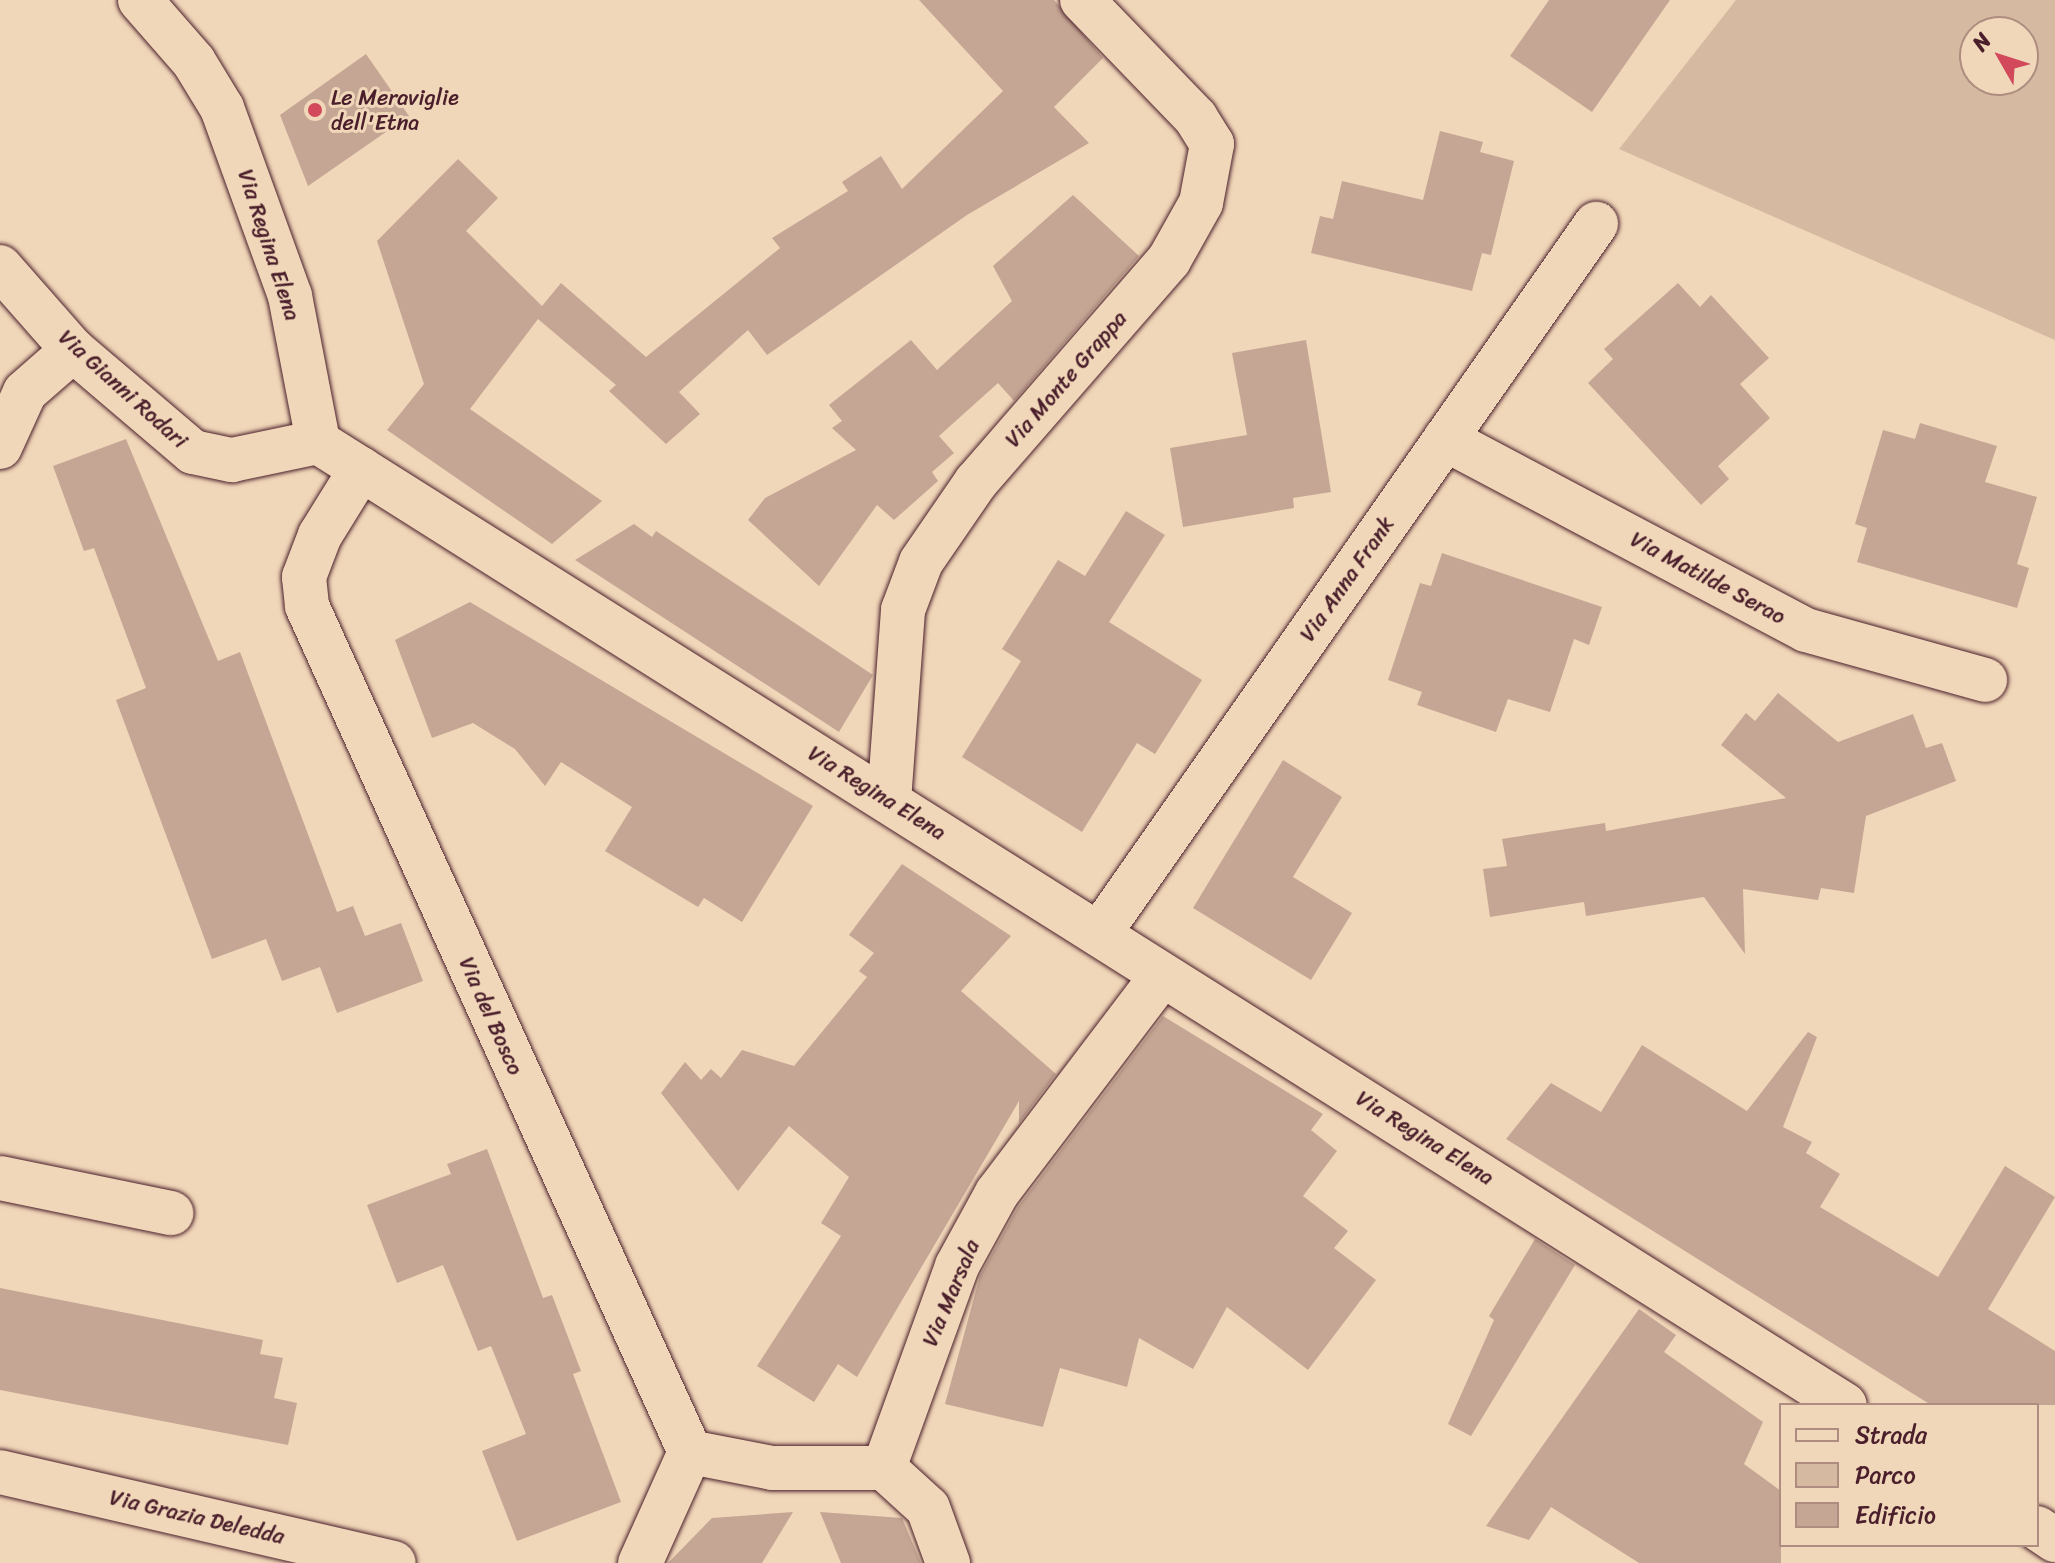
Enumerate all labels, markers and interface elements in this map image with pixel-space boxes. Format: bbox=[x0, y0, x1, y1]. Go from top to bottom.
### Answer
north arrow bbox=[1959, 16, 2039, 96]
text: N bbox=[1962, 24, 2001, 60]
place label: Le Meraviglie dell'Etna bbox=[331, 84, 459, 136]
marker: Le Meraviglie dell'Etna bbox=[306, 101, 324, 119]
street label: Via Regina Elena bbox=[232, 165, 306, 325]
street label: Via Monte Grappa bbox=[1000, 306, 1132, 452]
street label: Via Gianni Rodari bbox=[53, 324, 193, 454]
street label: Via Anna Frank bbox=[1294, 511, 1400, 647]
street label: Via Matilde Serao bbox=[1626, 526, 1790, 630]
street label: Via Regina Elena bbox=[803, 740, 951, 846]
street label: Via del Bosco bbox=[453, 952, 529, 1080]
street label: Via Regina Elena bbox=[1351, 1085, 1499, 1191]
street label: Via Marsala bbox=[917, 1236, 985, 1350]
legend bbox=[1779, 1403, 2039, 1547]
text: Strada bbox=[1855, 1414, 1927, 1456]
text: Parco bbox=[1855, 1454, 1916, 1496]
street label: Via Grazia Deledda bbox=[107, 1484, 287, 1550]
text: Edificio bbox=[1855, 1494, 1936, 1536]

